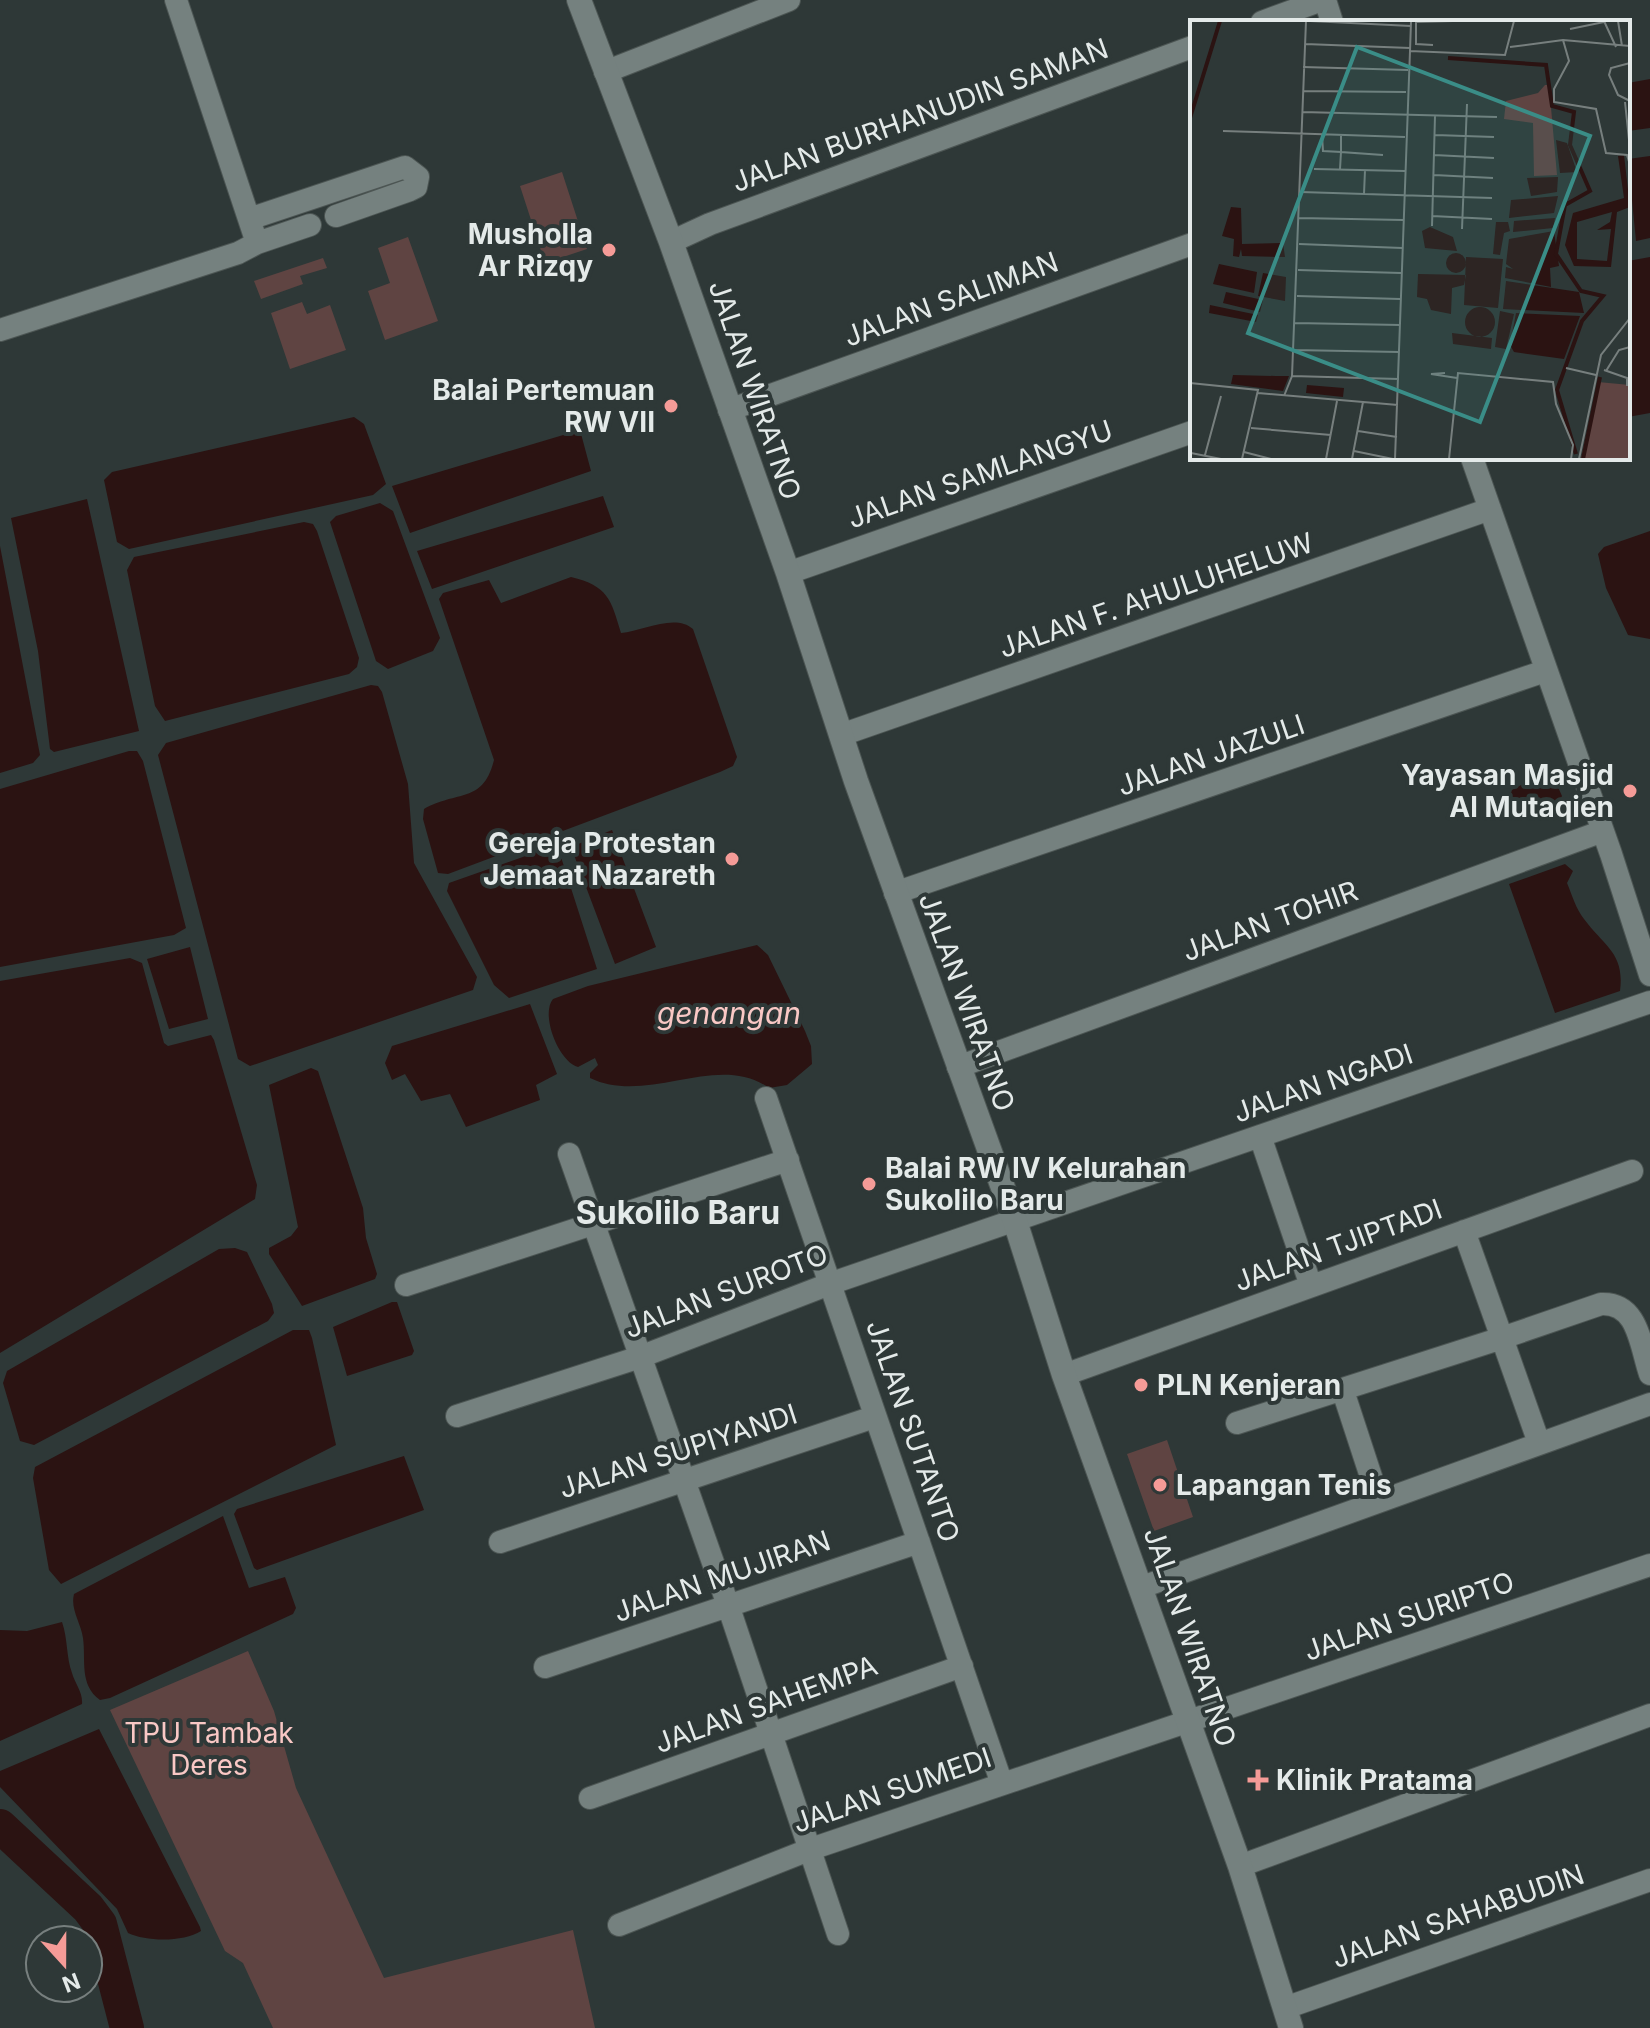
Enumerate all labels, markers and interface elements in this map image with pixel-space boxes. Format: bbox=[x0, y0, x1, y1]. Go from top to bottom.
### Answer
inset map bbox=[1190, 20, 1630, 460]
street label: JALAN BURHANUDIN SAMAN bbox=[727, 31, 1113, 199]
place label: Musholla Ar Rizqy bbox=[468, 217, 593, 283]
marker: Musholla Ar Rizqy bbox=[600, 241, 618, 259]
street label: JALAN SALIMAN bbox=[839, 245, 1063, 353]
street label: JALAN WIRATNO bbox=[702, 276, 808, 504]
place label: Balai Pertemuan RW VII bbox=[432, 373, 655, 439]
marker: Balai Pertemuan RW VII bbox=[662, 397, 680, 415]
street label: JALAN SAMLANGYU bbox=[843, 413, 1117, 535]
street label: JALAN F. AHULUHELUW bbox=[994, 525, 1318, 665]
street label: JALAN JAZULI bbox=[1113, 707, 1309, 803]
place label: Yayasan Masjid Al Mutaqien bbox=[1401, 758, 1614, 824]
marker: Yayasan Masjid Al Mutaqien bbox=[1621, 782, 1639, 800]
place label: Gereja Protestan Jemaat Nazareth bbox=[483, 826, 716, 892]
marker: Gereja Protestan Jemaat Nazareth bbox=[723, 850, 741, 868]
street label: JALAN TOHIR bbox=[1178, 874, 1362, 968]
street label: JALAN WIRATNO bbox=[912, 888, 1022, 1116]
water label: genangan bbox=[657, 995, 801, 1031]
street label: JALAN NGADI bbox=[1229, 1036, 1417, 1130]
place label: Balai RW IV Kelurahan Sukolilo Baru bbox=[885, 1151, 1186, 1217]
marker: Balai RW IV Kelurahan Sukolilo Baru bbox=[860, 1175, 878, 1193]
street label: JALAN TJIPTADI bbox=[1230, 1192, 1446, 1298]
district label: Sukolilo Baru bbox=[576, 1193, 780, 1232]
street label: JALAN SUROTO bbox=[620, 1237, 832, 1345]
street label: JALAN SUTANTO bbox=[859, 1316, 967, 1546]
place label: PLN Kenjeran bbox=[1157, 1368, 1341, 1402]
marker: PLN Kenjeran bbox=[1132, 1376, 1150, 1394]
street label: JALAN SUPIYANDI bbox=[555, 1396, 801, 1506]
place label: Lapangan Tenis bbox=[1176, 1468, 1392, 1502]
marker: Lapangan Tenis bbox=[1151, 1476, 1169, 1494]
street label: JALAN MUJIRAN bbox=[609, 1523, 835, 1629]
street label: JALAN WIRATNO bbox=[1137, 1523, 1243, 1751]
street label: JALAN SURIPTO bbox=[1300, 1564, 1518, 1668]
street label: JALAN SAHEMPA bbox=[650, 1648, 882, 1760]
park label: TPU Tambak Deres bbox=[124, 1716, 294, 1782]
street label: JALAN SUMEDI bbox=[788, 1740, 996, 1840]
place label: Klinik Pratama bbox=[1276, 1763, 1473, 1797]
marker: Klinik Pratama bbox=[1247, 1769, 1269, 1791]
street label: JALAN SAHABUDIN bbox=[1328, 1857, 1588, 1975]
north arrow bbox=[24, 1924, 104, 2004]
text: N bbox=[59, 1968, 84, 1998]

